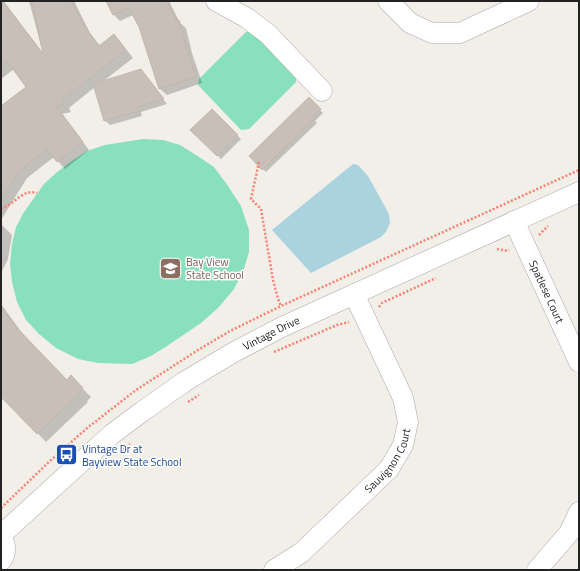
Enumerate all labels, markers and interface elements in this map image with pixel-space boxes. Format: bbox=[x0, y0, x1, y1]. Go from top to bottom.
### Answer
place label: Bay View State School bbox=[186, 254, 244, 283]
school or university icon: Bay View State School bbox=[158, 255, 184, 281]
street label: Spatlese Court bbox=[525, 258, 568, 326]
street label: Vintage Drive bbox=[240, 312, 303, 354]
street label: Sauvignon Court bbox=[361, 427, 414, 497]
place label: Vintage Dr at Bayview State School bbox=[82, 441, 181, 470]
bus stop icon: Vintage Dr at Bayview State School bbox=[53, 442, 79, 468]

